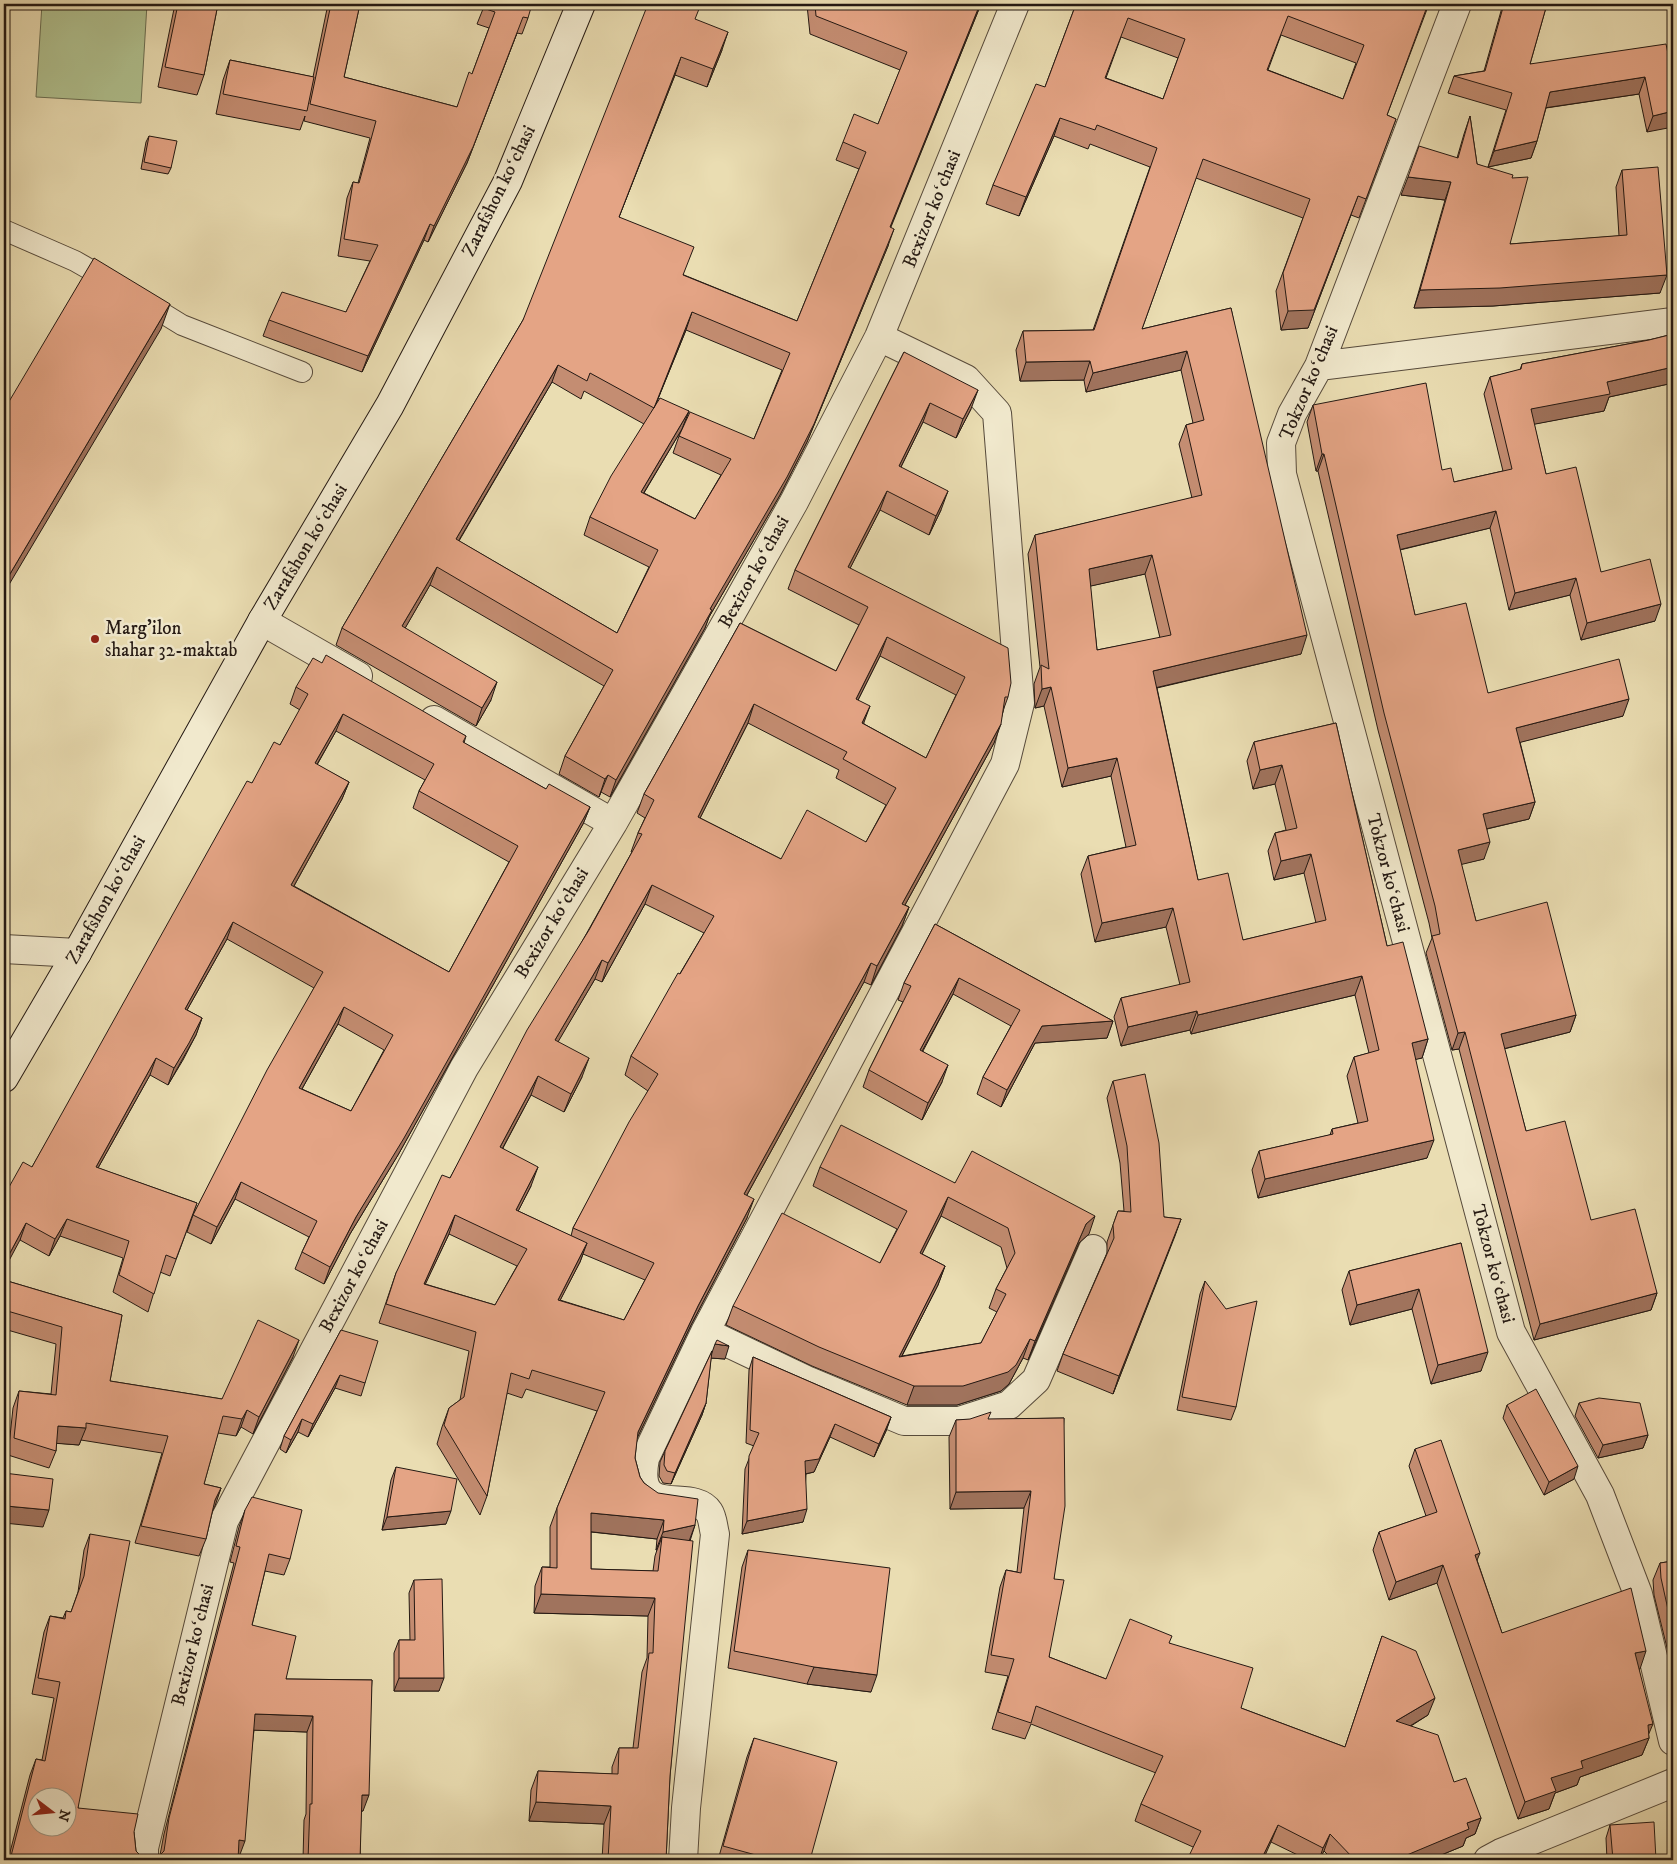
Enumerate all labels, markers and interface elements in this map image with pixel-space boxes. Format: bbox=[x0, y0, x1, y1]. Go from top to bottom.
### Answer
street label: Zarafshon koʻchasi bbox=[457, 122, 541, 260]
street label: Bexizor koʻchasi bbox=[898, 147, 966, 271]
street label: Tokzor koʻchasi bbox=[1275, 322, 1343, 444]
street label: Zarafshon koʻchasi bbox=[259, 480, 353, 614]
street label: Bexizor koʻchasi bbox=[714, 512, 794, 632]
place label: Marg'ilon shahar 32-maktab bbox=[105, 617, 238, 662]
marker: Marg'ilon shahar 32-maktab bbox=[89, 633, 101, 645]
street label: Tokzor koʻchasi bbox=[1361, 811, 1415, 935]
street label: Zarafshon koʻchasi bbox=[61, 832, 151, 968]
street label: Bexizor koʻchasi bbox=[510, 863, 594, 982]
street label: Tokzor koʻchasi bbox=[1466, 1202, 1520, 1326]
street label: Bexizor koʻchasi bbox=[315, 1215, 394, 1337]
street label: Bexizor koʻchasi bbox=[167, 1582, 219, 1708]
north arrow bbox=[28, 1786, 78, 1836]
text: N bbox=[53, 1807, 74, 1824]

